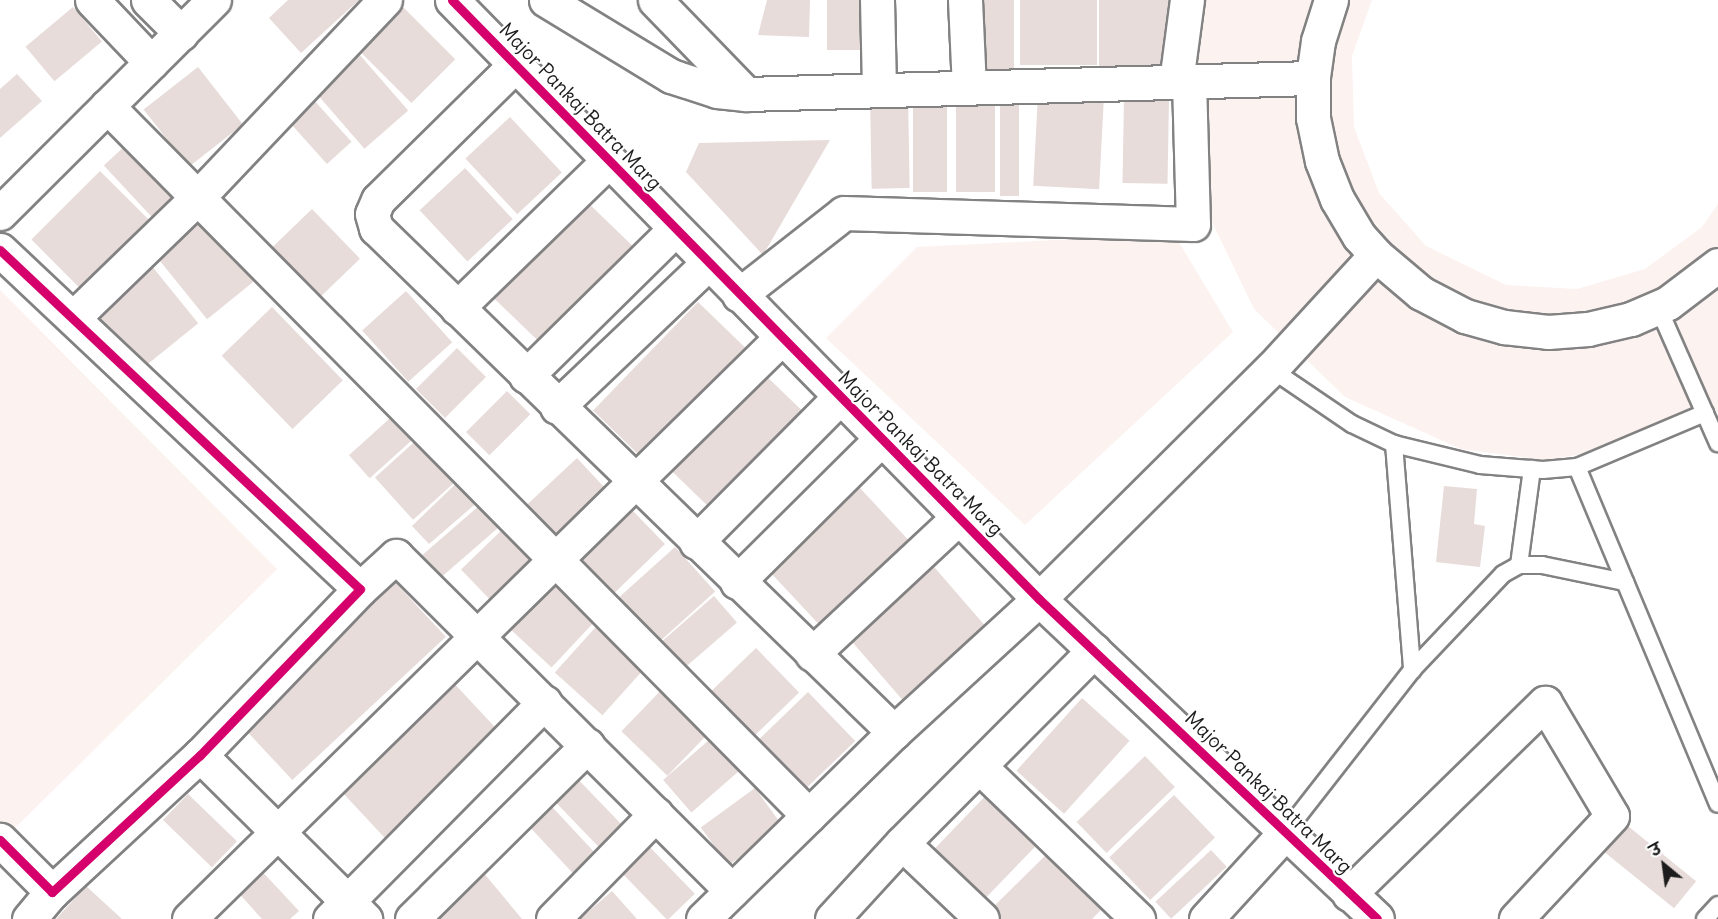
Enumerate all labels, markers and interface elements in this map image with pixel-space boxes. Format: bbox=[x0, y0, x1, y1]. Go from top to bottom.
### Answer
street label: Major Pankaj Batra Marg bbox=[495, 17, 667, 195]
street label: Major Pankaj Batra Marg bbox=[834, 366, 1008, 540]
street label: Major Pankaj Batra Marg bbox=[1180, 706, 1358, 878]
north arrow bbox=[1634, 835, 1694, 895]
text: उ bbox=[1646, 838, 1665, 861]

